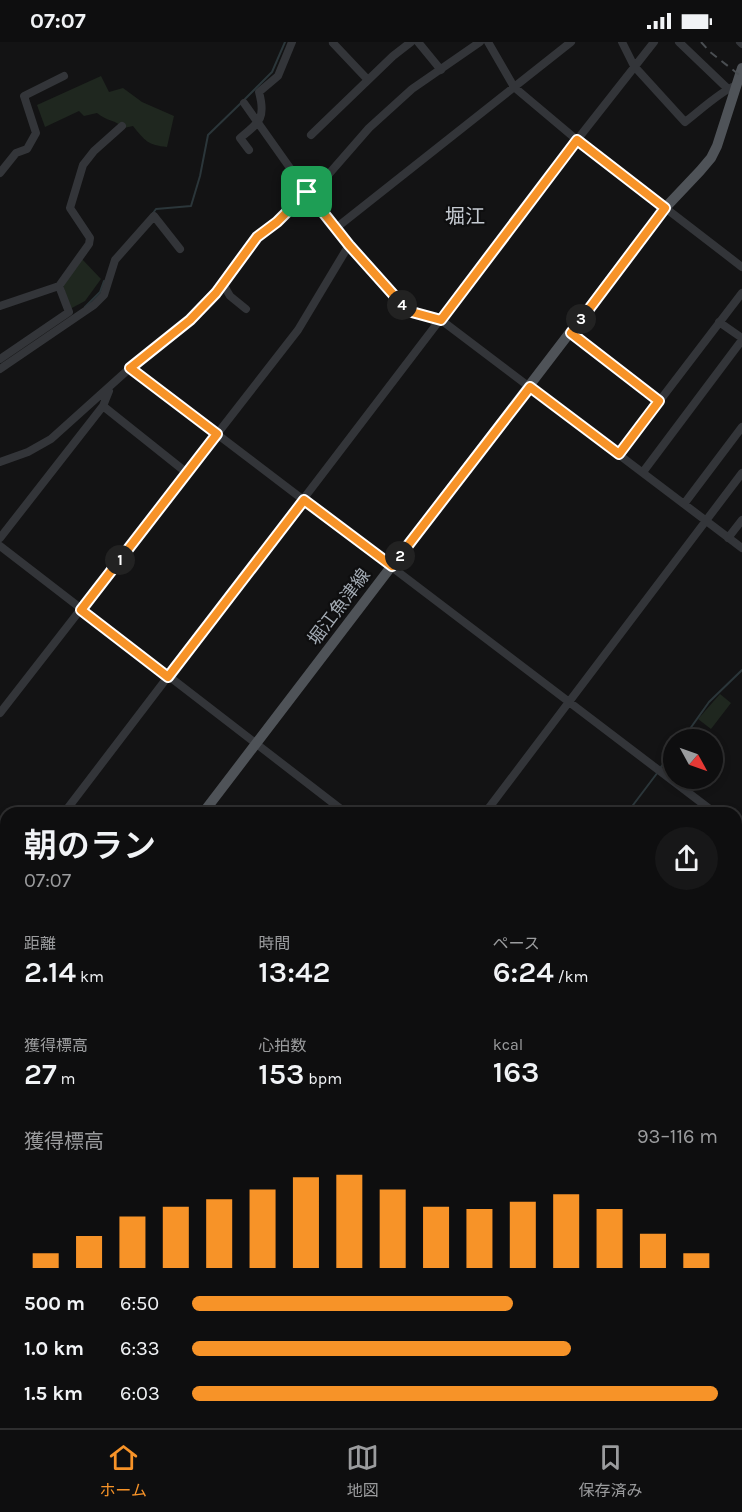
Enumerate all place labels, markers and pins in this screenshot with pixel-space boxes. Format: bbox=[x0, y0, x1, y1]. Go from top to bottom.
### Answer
pin bbox=[281, 166, 332, 217]
pin: 4 bbox=[387, 290, 417, 320]
pin: 3 bbox=[566, 304, 596, 334]
pin: 2 bbox=[385, 541, 415, 571]
pin: 1 bbox=[105, 545, 135, 575]

